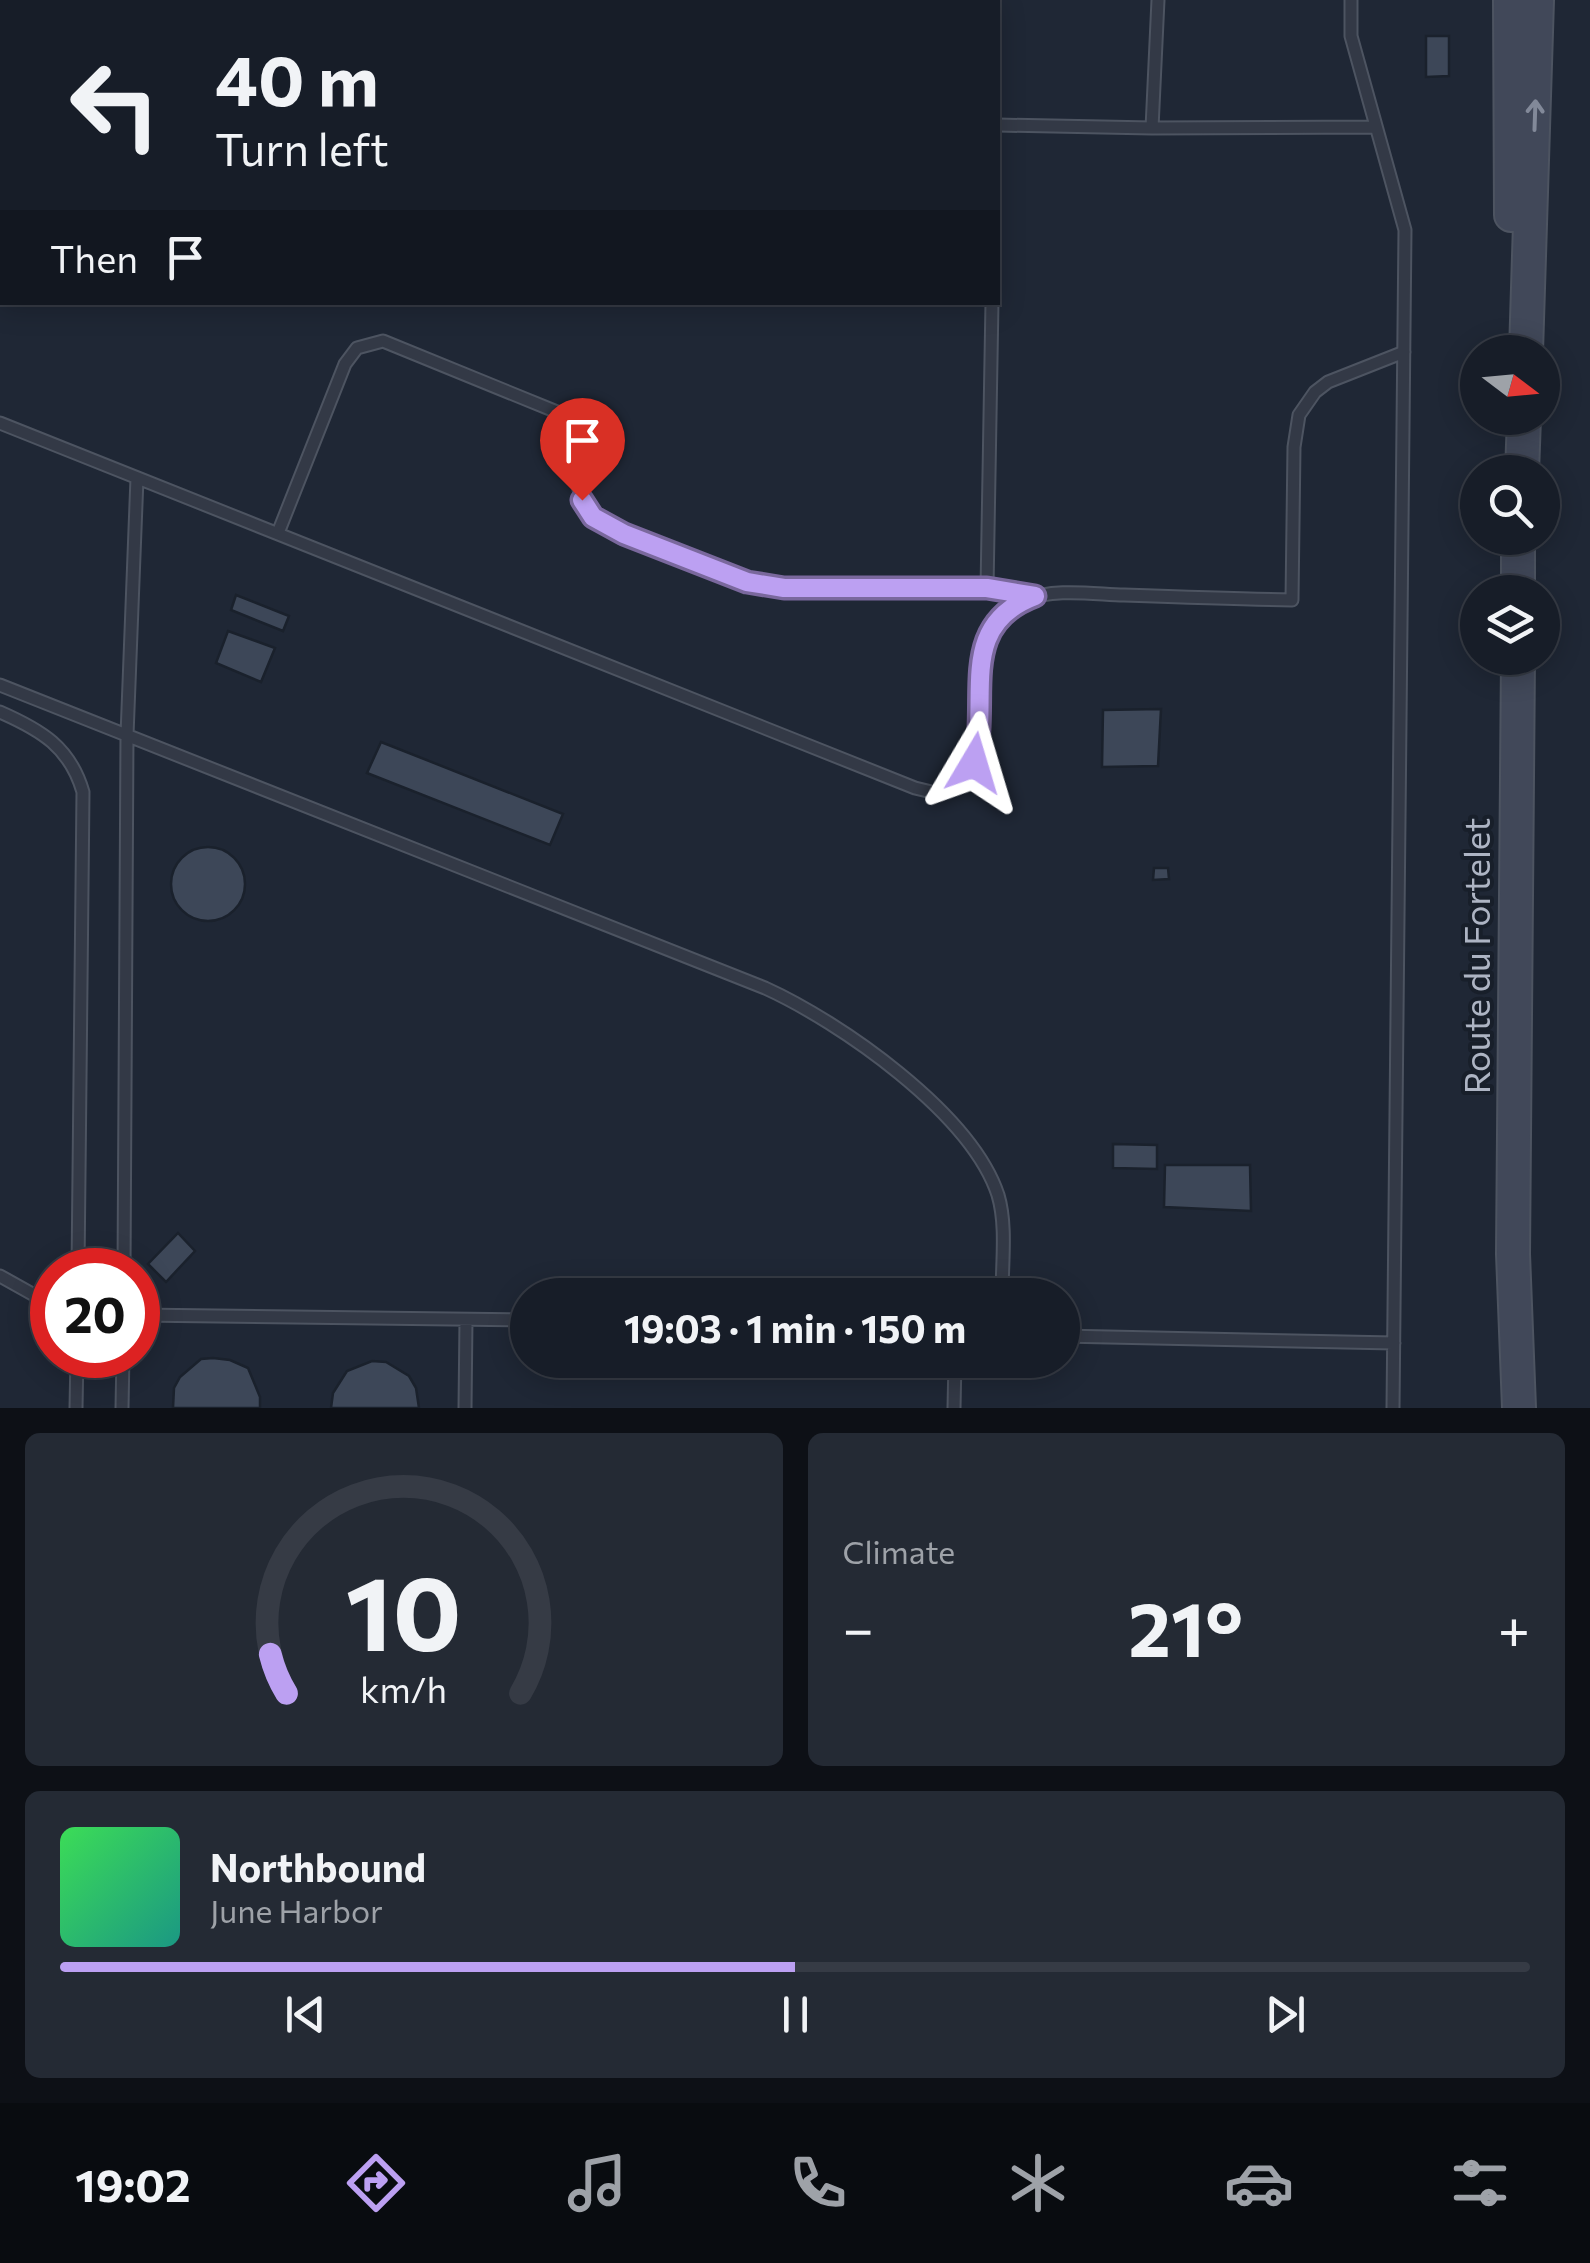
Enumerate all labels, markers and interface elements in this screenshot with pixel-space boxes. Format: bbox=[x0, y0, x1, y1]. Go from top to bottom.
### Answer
text: 40 m bbox=[215, 35, 379, 120]
icon: left bbox=[50, 40, 180, 170]
one-way arrow bbox=[1525, 100, 1544, 132]
text: Turn left bbox=[215, 120, 389, 175]
icon: arrive bbox=[158, 230, 213, 285]
text: Then bbox=[50, 234, 138, 281]
north arrow bbox=[1460, 335, 1560, 435]
map controls bbox=[1460, 335, 1560, 675]
pin bbox=[540, 398, 625, 501]
icon: arrive bbox=[555, 413, 610, 468]
button: search bbox=[1460, 455, 1560, 555]
button: layers bbox=[1460, 575, 1560, 675]
position arrow bbox=[922, 711, 1026, 815]
street label: Route du Fortelet bbox=[1454, 818, 1497, 1094]
speed limit sign: 20 bbox=[30, 1248, 160, 1378]
text: 19:03 · 1 min · 150 m bbox=[624, 1304, 966, 1351]
text: Climate bbox=[843, 1531, 955, 1571]
text: 10 bbox=[346, 1545, 462, 1672]
text: 21° bbox=[1128, 1581, 1243, 1672]
text: − bbox=[843, 1593, 874, 1660]
text: + bbox=[1498, 1593, 1530, 1660]
text: km/h bbox=[360, 1667, 447, 1710]
text: Northbound bbox=[210, 1843, 426, 1890]
text: June Harbor bbox=[210, 1890, 383, 1930]
icon: previous bbox=[278, 1987, 333, 2042]
icon: pause bbox=[768, 1987, 823, 2042]
icon: next bbox=[1258, 1987, 1313, 2042]
icon: directions bbox=[341, 2148, 411, 2218]
icon: music bbox=[562, 2148, 632, 2218]
icon: phone bbox=[783, 2148, 853, 2218]
icon: climate bbox=[1003, 2148, 1073, 2218]
icon: car bbox=[1224, 2148, 1294, 2218]
icon: filters bbox=[1445, 2148, 1515, 2218]
text: 19:02 bbox=[75, 2156, 191, 2211]

